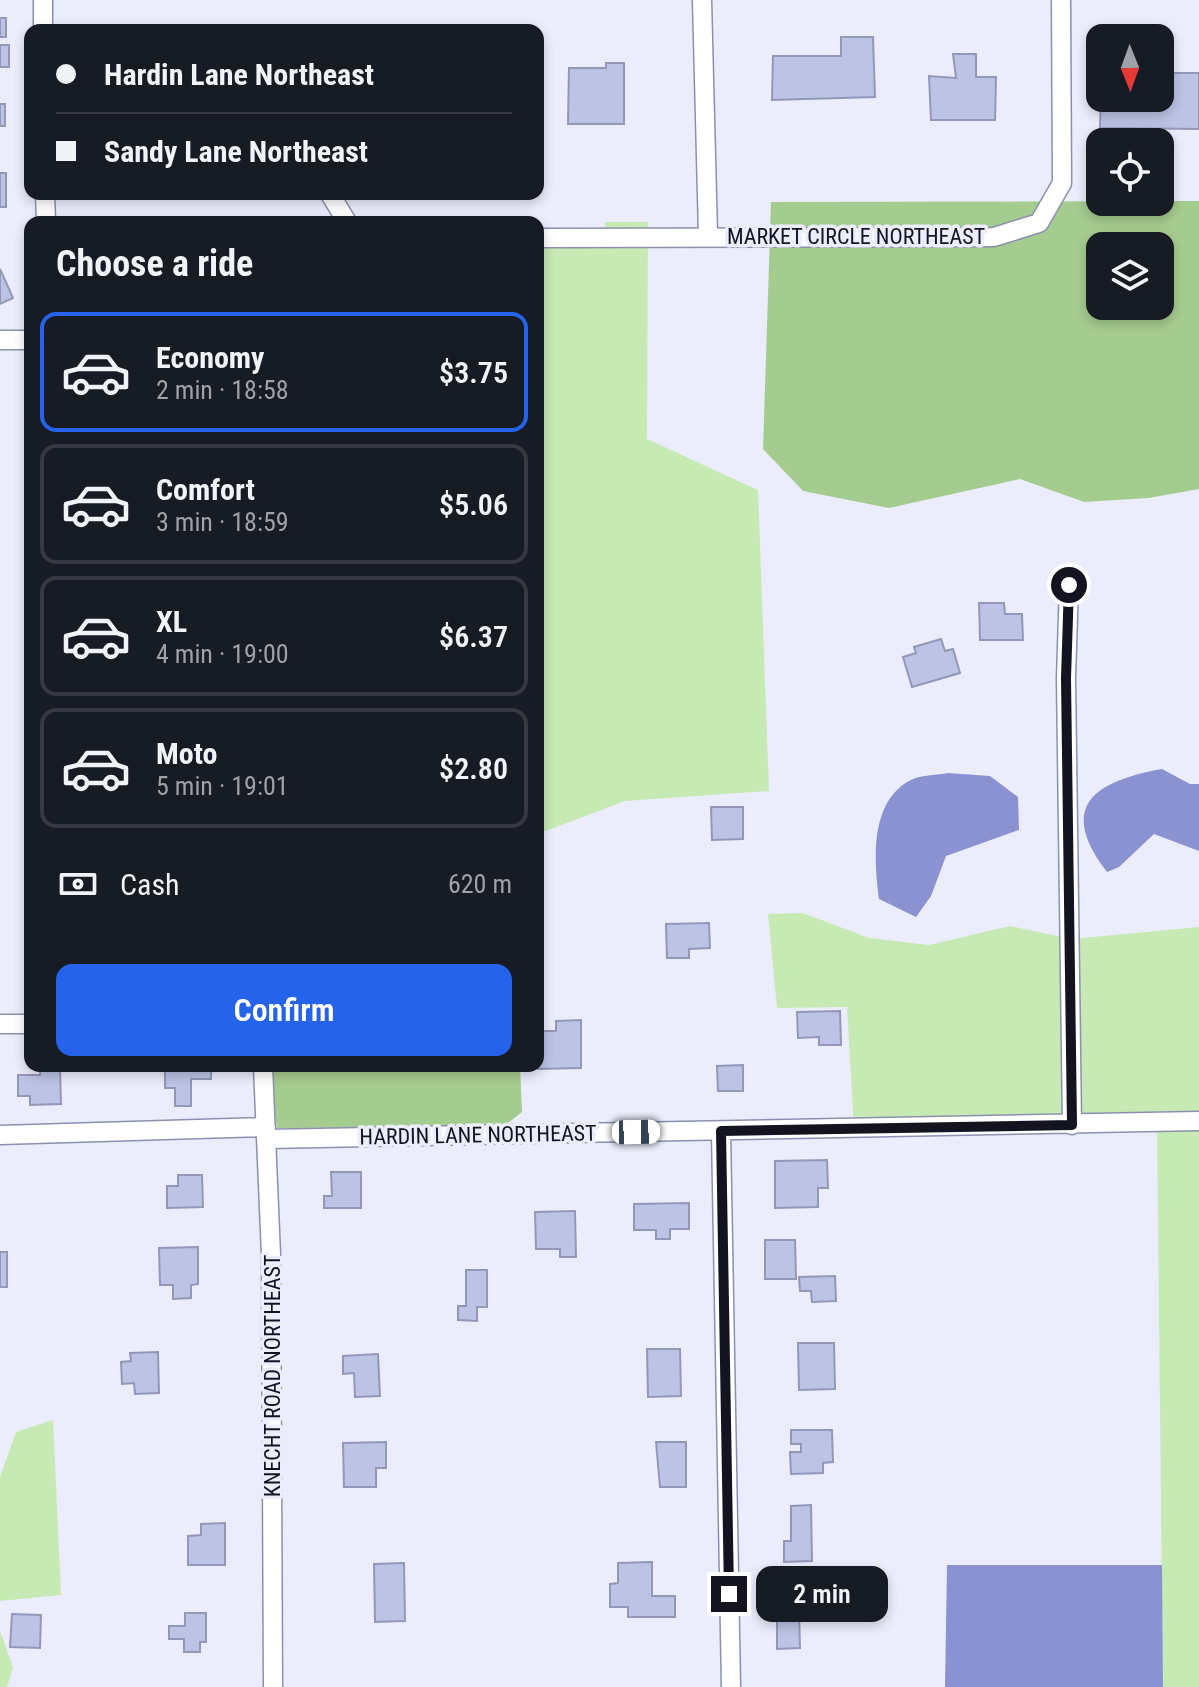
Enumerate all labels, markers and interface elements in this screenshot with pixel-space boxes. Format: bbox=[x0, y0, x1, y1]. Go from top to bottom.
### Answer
north arrow bbox=[1086, 24, 1174, 112]
map controls bbox=[1086, 24, 1174, 320]
text: Hardin Lane Northeast bbox=[104, 57, 374, 92]
button: locate bbox=[1086, 128, 1174, 216]
text: Sandy Lane Northeast bbox=[104, 134, 368, 169]
street label: MARKET CIRCLE NORTHEAST bbox=[727, 224, 985, 249]
button: layers bbox=[1086, 232, 1174, 320]
text: Choose a ride bbox=[56, 243, 253, 285]
icon: car bbox=[60, 336, 132, 408]
text: Economy bbox=[156, 340, 264, 375]
text: $3.75 bbox=[439, 355, 508, 390]
text: 2 min · 18:58 bbox=[156, 375, 289, 405]
icon: car bbox=[60, 468, 132, 540]
text: Comfort bbox=[156, 472, 255, 507]
text: $5.06 bbox=[439, 487, 508, 522]
text: 3 min · 18:59 bbox=[156, 507, 289, 537]
route start bbox=[1051, 567, 1087, 603]
icon: car bbox=[60, 600, 132, 672]
text: XL bbox=[156, 604, 187, 639]
text: $6.37 bbox=[439, 619, 508, 654]
text: 4 min · 19:00 bbox=[156, 639, 289, 669]
icon: car bbox=[60, 732, 132, 804]
text: Moto bbox=[156, 736, 217, 771]
text: $2.80 bbox=[439, 751, 508, 786]
text: 5 min · 19:01 bbox=[156, 771, 289, 801]
icon: cash bbox=[56, 862, 100, 906]
text: Cash bbox=[120, 867, 180, 902]
text: 620 m bbox=[448, 869, 512, 899]
button: Confirm bbox=[56, 964, 512, 1056]
street label: HARDIN LANE NORTHEAST bbox=[359, 1120, 597, 1150]
car bbox=[612, 1120, 660, 1144]
street label: KNECHT ROAD NORTHEAST bbox=[260, 1255, 285, 1497]
callout: 2 min bbox=[757, 1566, 889, 1622]
route end bbox=[711, 1576, 747, 1612]
text: 2 min bbox=[793, 1579, 851, 1609]

